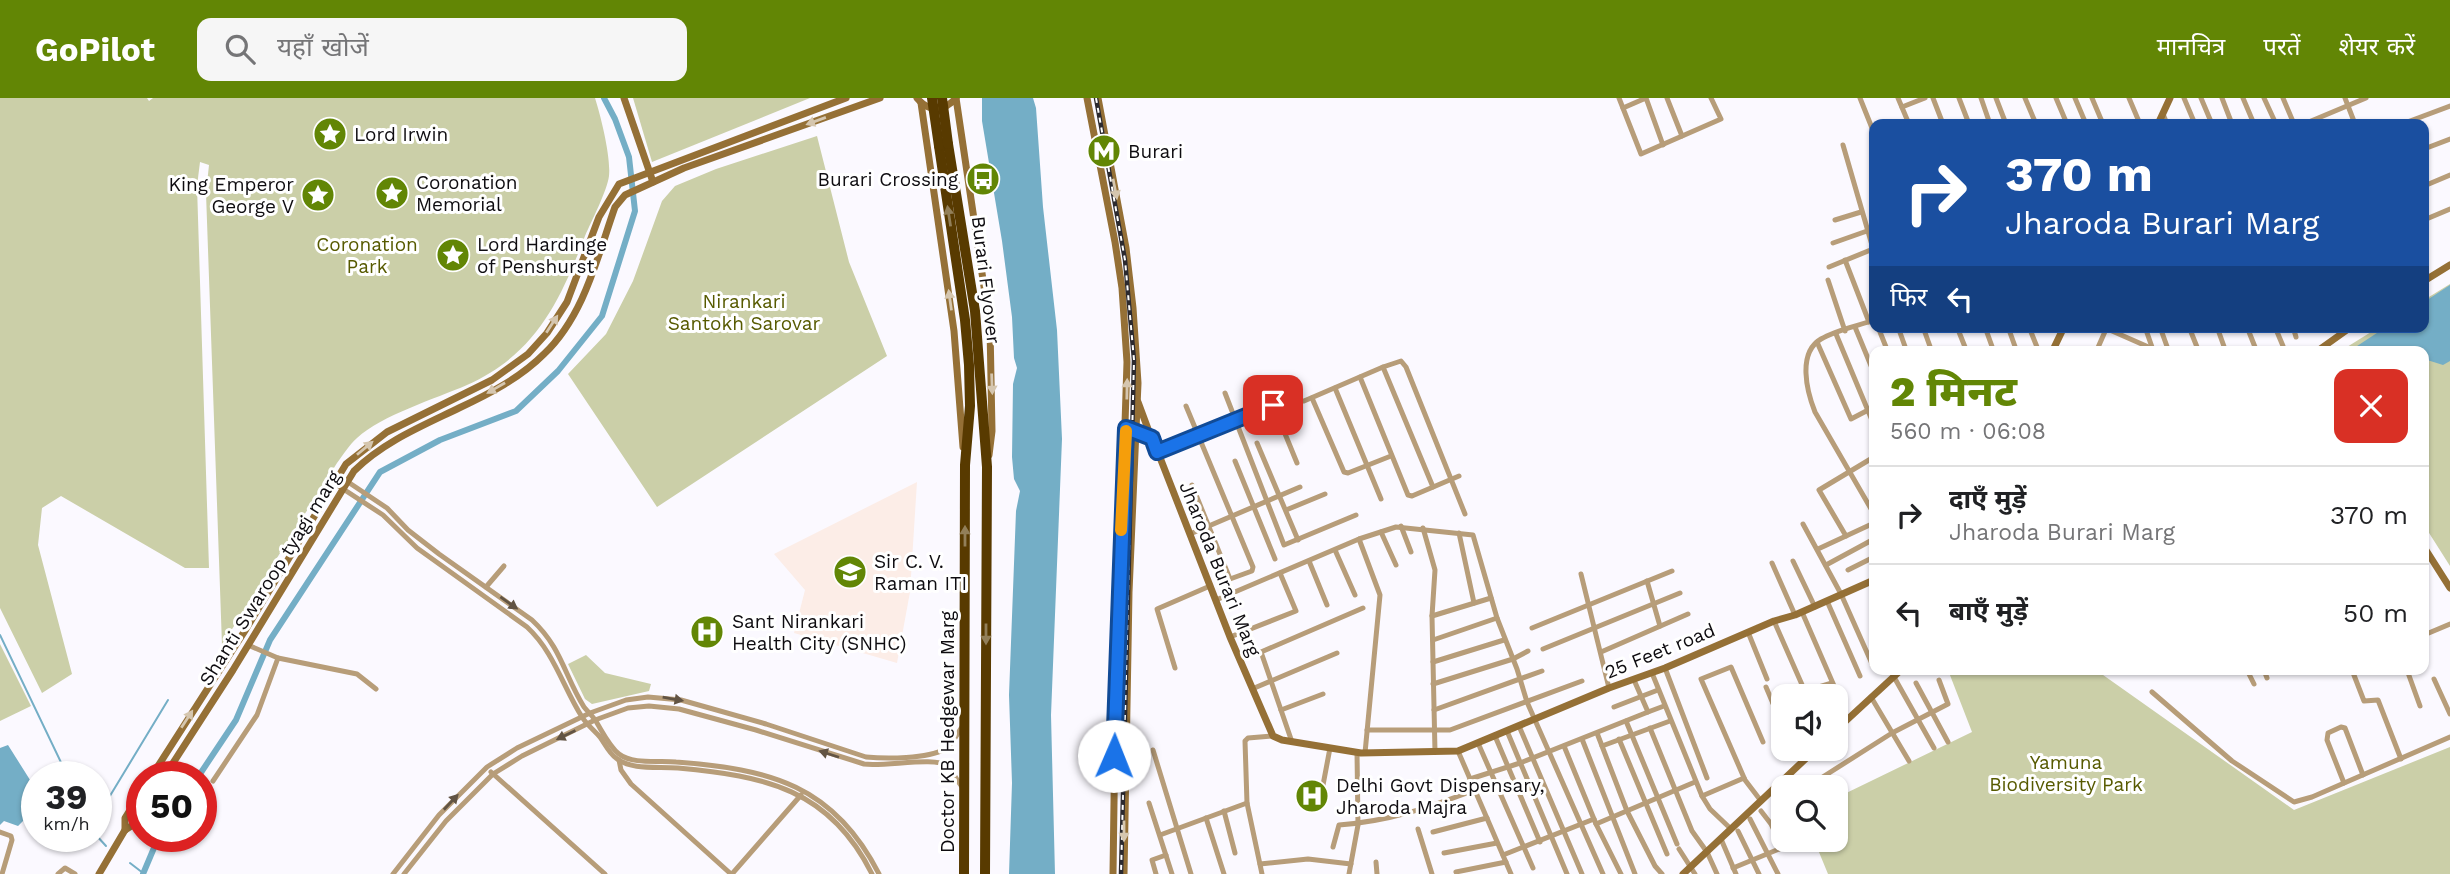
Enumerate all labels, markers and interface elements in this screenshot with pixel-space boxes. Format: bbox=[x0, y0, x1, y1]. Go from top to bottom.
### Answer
search box bbox=[197, 18, 687, 81]
text: GoPilot bbox=[35, 30, 155, 69]
icon: search bbox=[221, 30, 259, 68]
text: यहाँ खोजें bbox=[277, 32, 369, 62]
text: मानचित्र bbox=[2157, 33, 2225, 61]
text: परतें bbox=[2263, 33, 2301, 61]
text: शेयर करें bbox=[2339, 33, 2415, 61]
place icon: Lord Irwin bbox=[311, 115, 349, 153]
one-way arrow bbox=[805, 115, 826, 126]
place label: Lord Irwin bbox=[354, 123, 448, 146]
metro station icon: Burari bbox=[1085, 132, 1123, 170]
place label: Burari bbox=[1128, 140, 1183, 163]
text: 370 m bbox=[2005, 145, 2153, 203]
icon: right bbox=[1890, 147, 1981, 238]
bus stop icon: Burari Crossing bbox=[964, 160, 1002, 198]
place label: Burari Crossing bbox=[818, 168, 959, 191]
place label: Coronation Memorial bbox=[416, 171, 518, 216]
place label: King Emperor George V bbox=[168, 173, 294, 218]
place icon: Coronation Memorial bbox=[373, 174, 411, 212]
place icon: King Emperor George V bbox=[299, 176, 337, 214]
one-way arrow bbox=[1109, 178, 1120, 200]
text: Jharoda Burari Marg bbox=[2005, 204, 2319, 242]
one-way arrow bbox=[944, 205, 955, 227]
street label: Burari Flyover bbox=[967, 215, 1005, 345]
park label: Coronation Park bbox=[316, 233, 418, 278]
place label: Lord Hardinge of Penshurst bbox=[477, 233, 607, 278]
place icon: Lord Hardinge of Penshurst bbox=[434, 236, 472, 274]
icon: left bbox=[1941, 280, 1979, 318]
text: फिर bbox=[1890, 282, 1927, 312]
one-way arrow bbox=[944, 288, 955, 310]
park label: Nirankari Santokh Sarovar bbox=[668, 290, 820, 335]
one-way arrow bbox=[546, 314, 559, 334]
text: 2 मिनट bbox=[1890, 367, 2017, 416]
button: close bbox=[2334, 369, 2408, 443]
one-way arrow bbox=[987, 373, 998, 395]
pin bbox=[1243, 375, 1303, 435]
one-way arrow bbox=[1121, 378, 1133, 400]
one-way arrow bbox=[487, 382, 506, 395]
icon: arrive bbox=[1254, 386, 1292, 424]
text: 560 m · 06:08 bbox=[1890, 418, 2046, 445]
one-way arrow bbox=[357, 441, 374, 456]
street label: Shanti Swaroop tyagi marg bbox=[194, 466, 346, 690]
street label: Jharoda Burari Marg bbox=[1174, 478, 1266, 661]
text: दाएँ मुड़ें bbox=[1949, 484, 2026, 514]
icon: right bbox=[1890, 496, 1928, 534]
text: 370 m bbox=[2330, 500, 2408, 530]
text: Jharoda Burari Marg bbox=[1949, 519, 2175, 546]
one-way arrow bbox=[959, 525, 971, 547]
place label: Sir C. V. Raman ITI bbox=[874, 550, 967, 595]
school or university icon: Sir C. V. Raman ITI bbox=[831, 553, 869, 591]
icon: left bbox=[1890, 594, 1928, 632]
one-way arrow bbox=[500, 596, 518, 610]
text: बाएँ मुड़ें bbox=[1949, 596, 2028, 626]
text: 50 m bbox=[2343, 598, 2408, 628]
place label: Sant Nirankari Health City (SNHC) bbox=[732, 610, 906, 655]
street label: Doctor KB Hedgewar Marg bbox=[936, 610, 959, 853]
hospital icon: Sant Nirankari Health City (SNHC) bbox=[688, 613, 726, 651]
street label: 25 Feet road bbox=[1602, 618, 1718, 684]
one-way arrow bbox=[980, 623, 992, 645]
map controls bbox=[1771, 684, 1848, 852]
button: sound bbox=[1771, 684, 1848, 761]
one-way arrow bbox=[662, 694, 684, 705]
one-way arrow bbox=[181, 710, 194, 729]
position arrow bbox=[1077, 719, 1151, 793]
one-way arrow bbox=[556, 730, 576, 741]
one-way arrow bbox=[819, 748, 840, 758]
park label: Yamuna Biodiversity Park bbox=[1989, 751, 2143, 796]
speed limit sign: 50 bbox=[126, 761, 217, 852]
place label: Delhi Govt Dispensary, Jharoda Majra bbox=[1336, 774, 1545, 819]
button: search bbox=[1771, 775, 1848, 852]
text: 39 bbox=[45, 776, 88, 818]
hospital icon: Delhi Govt Dispensary, Jharoda Majra bbox=[1293, 777, 1331, 815]
one-way arrow bbox=[443, 794, 459, 811]
text: km/h bbox=[43, 813, 90, 834]
one-way arrow bbox=[1118, 821, 1130, 843]

